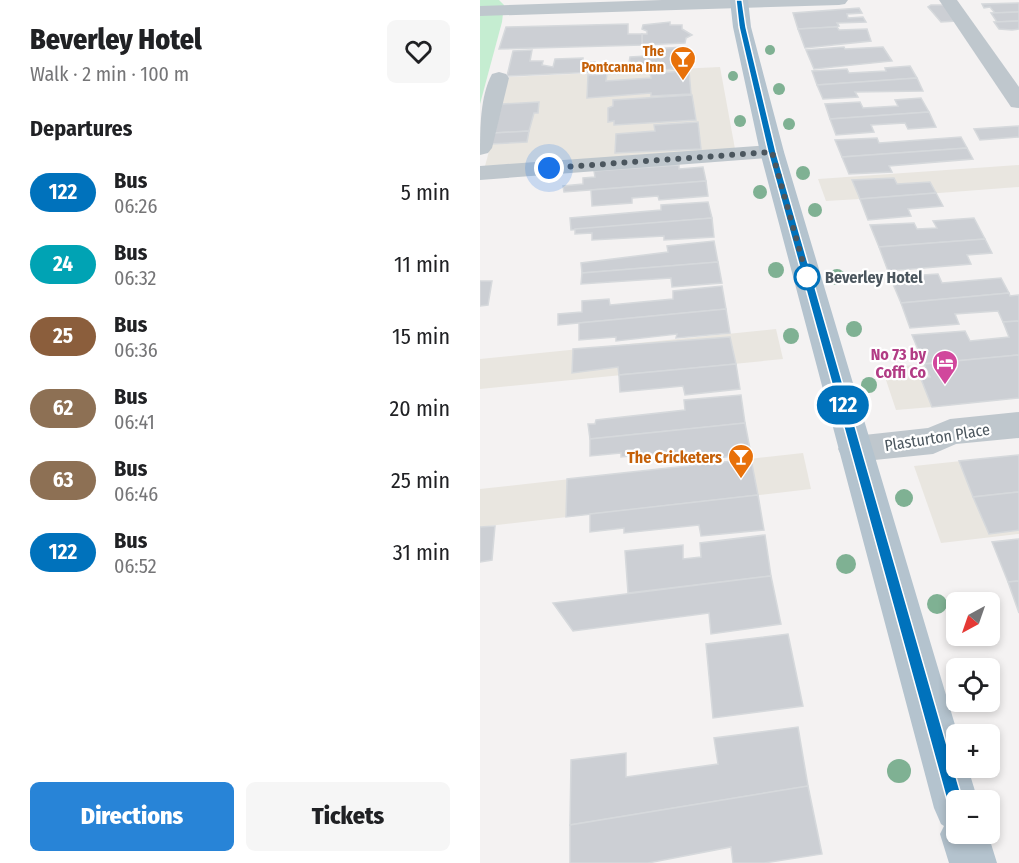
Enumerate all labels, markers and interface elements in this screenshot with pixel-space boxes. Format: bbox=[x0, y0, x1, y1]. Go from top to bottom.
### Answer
button: heart bbox=[387, 20, 450, 83]
text: Beverley Hotel bbox=[30, 23, 202, 56]
place label: The Pontcanna Inn bbox=[581, 43, 664, 76]
bar icon: The Pontcanna Inn bbox=[668, 44, 698, 82]
text: Walk · 2 min · 100 m bbox=[30, 62, 189, 86]
text: Departures bbox=[30, 115, 132, 142]
your location bbox=[534, 153, 564, 183]
text: Bus bbox=[114, 167, 147, 194]
text: 122 bbox=[49, 179, 77, 205]
text: 5 min bbox=[401, 179, 450, 206]
text: 06:26 bbox=[114, 194, 157, 218]
text: Bus bbox=[114, 239, 147, 266]
text: 24 bbox=[53, 251, 73, 277]
text: 11 min bbox=[394, 251, 450, 278]
marker: Beverley Hotel bbox=[794, 264, 820, 290]
text: 06:32 bbox=[114, 266, 156, 290]
place label: Beverley Hotel bbox=[825, 268, 923, 287]
text: Bus bbox=[114, 311, 147, 338]
text: 25 bbox=[53, 323, 73, 349]
text: 15 min bbox=[392, 323, 450, 350]
text: 06:36 bbox=[114, 338, 158, 362]
place label: No 73 by Coffi Co bbox=[871, 345, 926, 382]
hotel icon: No 73 by Coffi Co bbox=[930, 348, 960, 386]
text: Bus bbox=[114, 383, 147, 410]
line badge: 122 bbox=[808, 386, 878, 424]
text: 122 bbox=[829, 392, 857, 418]
text: 62 bbox=[53, 395, 73, 421]
text: 20 min bbox=[390, 395, 450, 422]
text: 06:41 bbox=[114, 410, 155, 434]
street label: Plasturton Place bbox=[883, 420, 991, 455]
bar icon: The Cricketers bbox=[726, 442, 756, 480]
place label: The Cricketers bbox=[627, 448, 722, 467]
text: Bus bbox=[114, 455, 147, 482]
text: 63 bbox=[53, 467, 73, 493]
text: 25 min bbox=[391, 467, 450, 494]
text: 06:46 bbox=[114, 482, 158, 506]
text: Bus bbox=[114, 527, 147, 554]
text: 122 bbox=[49, 539, 77, 565]
text: 31 min bbox=[393, 539, 450, 566]
text: 06:52 bbox=[114, 554, 156, 578]
north arrow bbox=[946, 592, 1000, 646]
map controls bbox=[946, 592, 1000, 844]
button: locate bbox=[946, 658, 1000, 712]
button: + bbox=[946, 724, 1000, 778]
button: Directions bbox=[30, 782, 234, 851]
button: Tickets bbox=[246, 782, 450, 851]
button: − bbox=[946, 790, 1000, 844]

